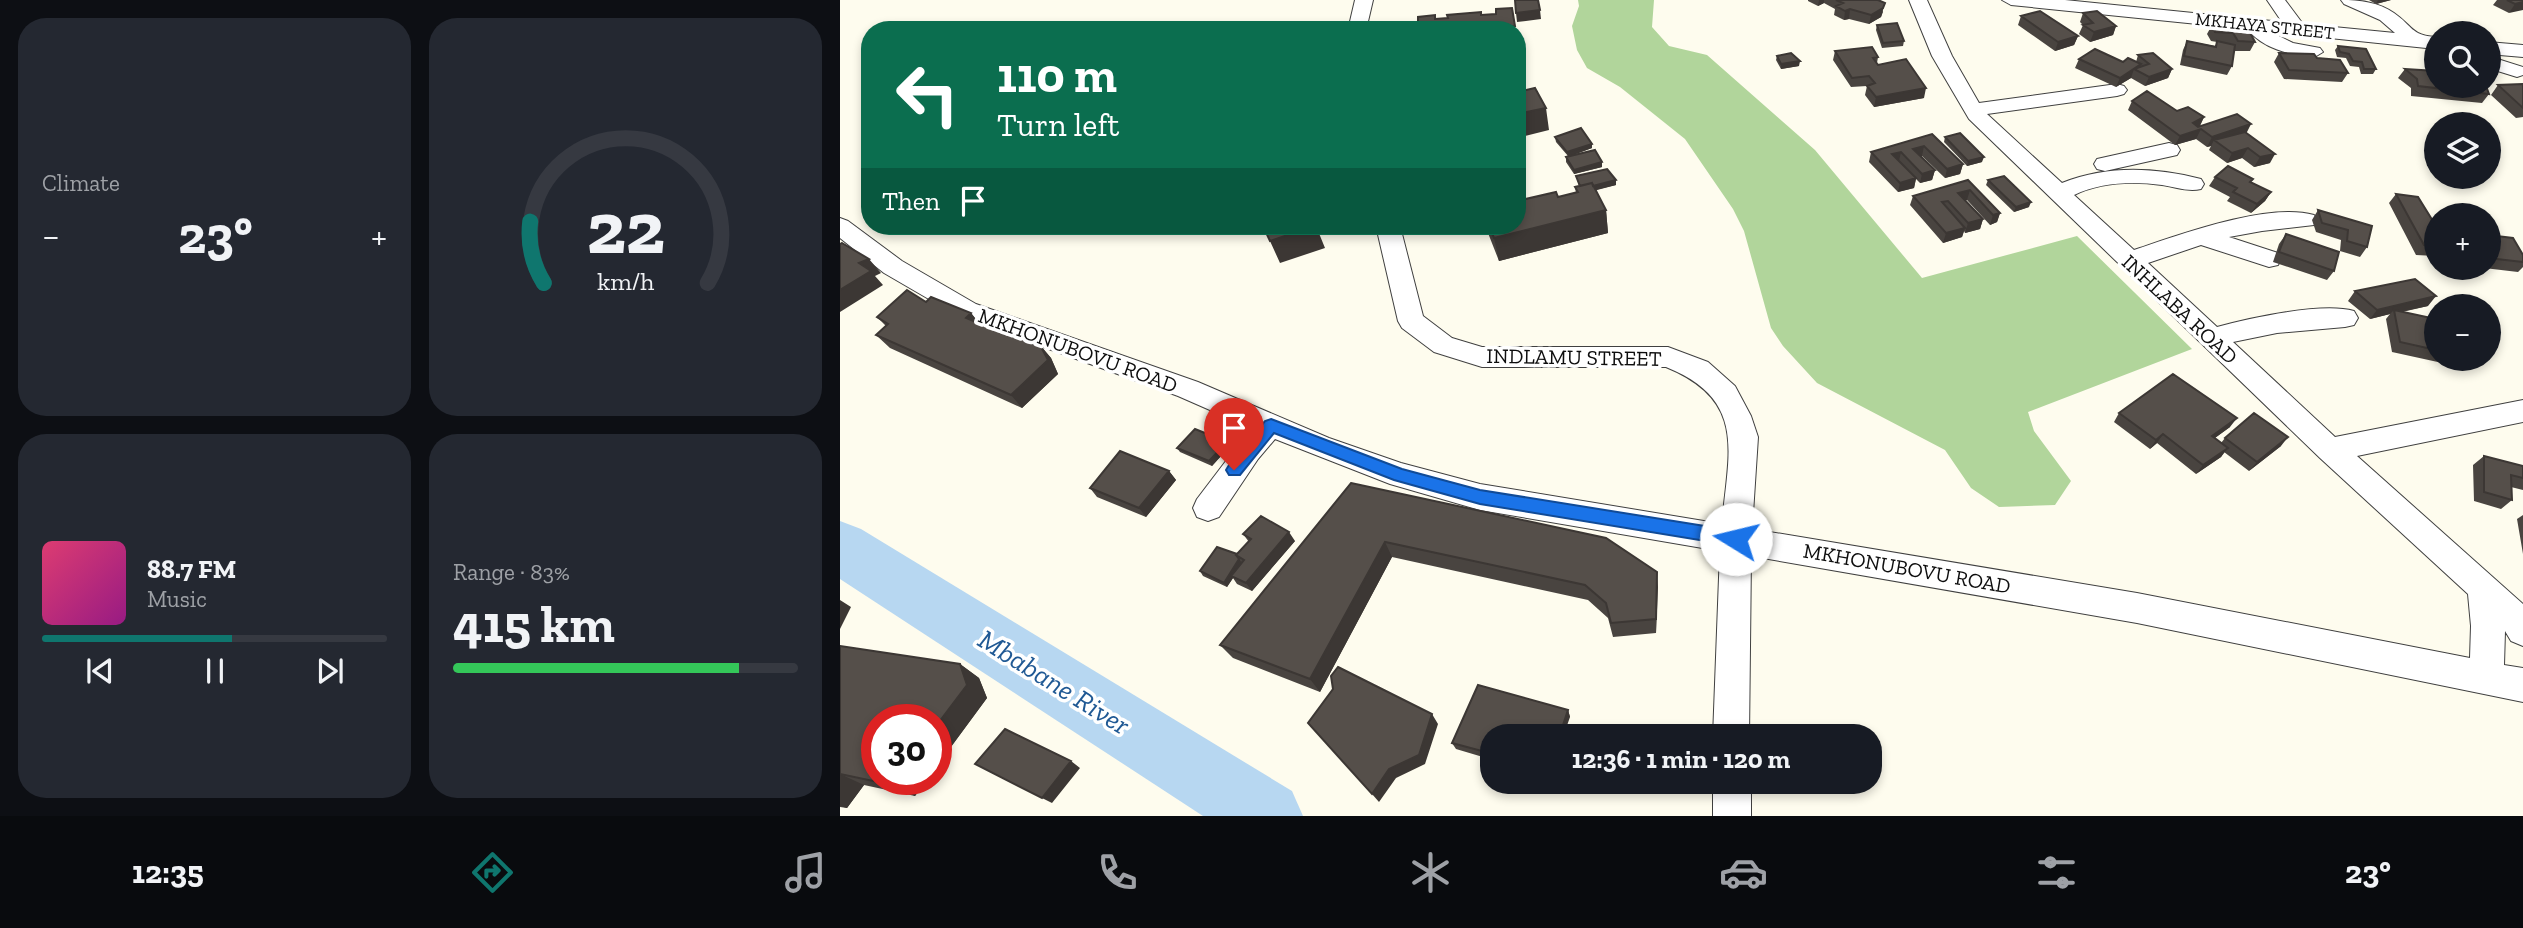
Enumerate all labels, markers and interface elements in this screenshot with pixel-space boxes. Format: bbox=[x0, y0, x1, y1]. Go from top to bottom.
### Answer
street label: MKHAYA STREET bbox=[2194, 8, 2336, 44]
map controls bbox=[2424, 21, 2501, 371]
button: search bbox=[2424, 21, 2501, 98]
text: 110 m bbox=[997, 46, 1117, 105]
icon: left bbox=[882, 49, 973, 140]
text: Turn left bbox=[997, 106, 1119, 144]
button: layers bbox=[2424, 112, 2501, 189]
text: Climate bbox=[42, 169, 120, 197]
icon: arrive bbox=[954, 182, 992, 220]
text: 22 bbox=[586, 184, 665, 272]
text: Then bbox=[882, 185, 940, 217]
button: + bbox=[2424, 203, 2501, 280]
text: 23° bbox=[178, 204, 253, 266]
text: − bbox=[42, 213, 60, 259]
text: + bbox=[371, 213, 387, 259]
street label: INHLABA ROAD bbox=[2117, 249, 2243, 369]
text: km/h bbox=[597, 266, 654, 296]
button: − bbox=[2424, 294, 2501, 371]
street label: MKHONUBOVU ROAD bbox=[975, 302, 1181, 398]
street label: INDLAMU STREET bbox=[1486, 343, 1662, 371]
pin bbox=[1204, 398, 1264, 470]
icon: arrive bbox=[1215, 409, 1253, 447]
position arrow bbox=[1699, 502, 1773, 576]
street label: MKHONUBOVU ROAD bbox=[1801, 537, 2013, 599]
text: 88.7 FM bbox=[147, 553, 236, 585]
text: Range · 83% bbox=[453, 558, 570, 586]
text: Music bbox=[147, 585, 207, 613]
text: 415 km bbox=[453, 593, 615, 655]
water label: Mbabane River bbox=[972, 622, 1136, 742]
icon: previous bbox=[81, 652, 119, 690]
icon: pause bbox=[196, 652, 234, 690]
icon: next bbox=[311, 652, 349, 690]
speed limit sign: 30 bbox=[861, 704, 952, 795]
text: 12:36 · 1 min · 120 m bbox=[1572, 743, 1790, 775]
icon: directions bbox=[468, 848, 517, 897]
icon: music bbox=[781, 848, 830, 897]
icon: phone bbox=[1093, 848, 1142, 897]
icon: climate bbox=[1406, 848, 1455, 897]
icon: car bbox=[1719, 848, 1768, 897]
icon: filters bbox=[2032, 848, 2081, 897]
text: 12:35 bbox=[132, 853, 204, 891]
text: 23° bbox=[2345, 853, 2391, 891]

